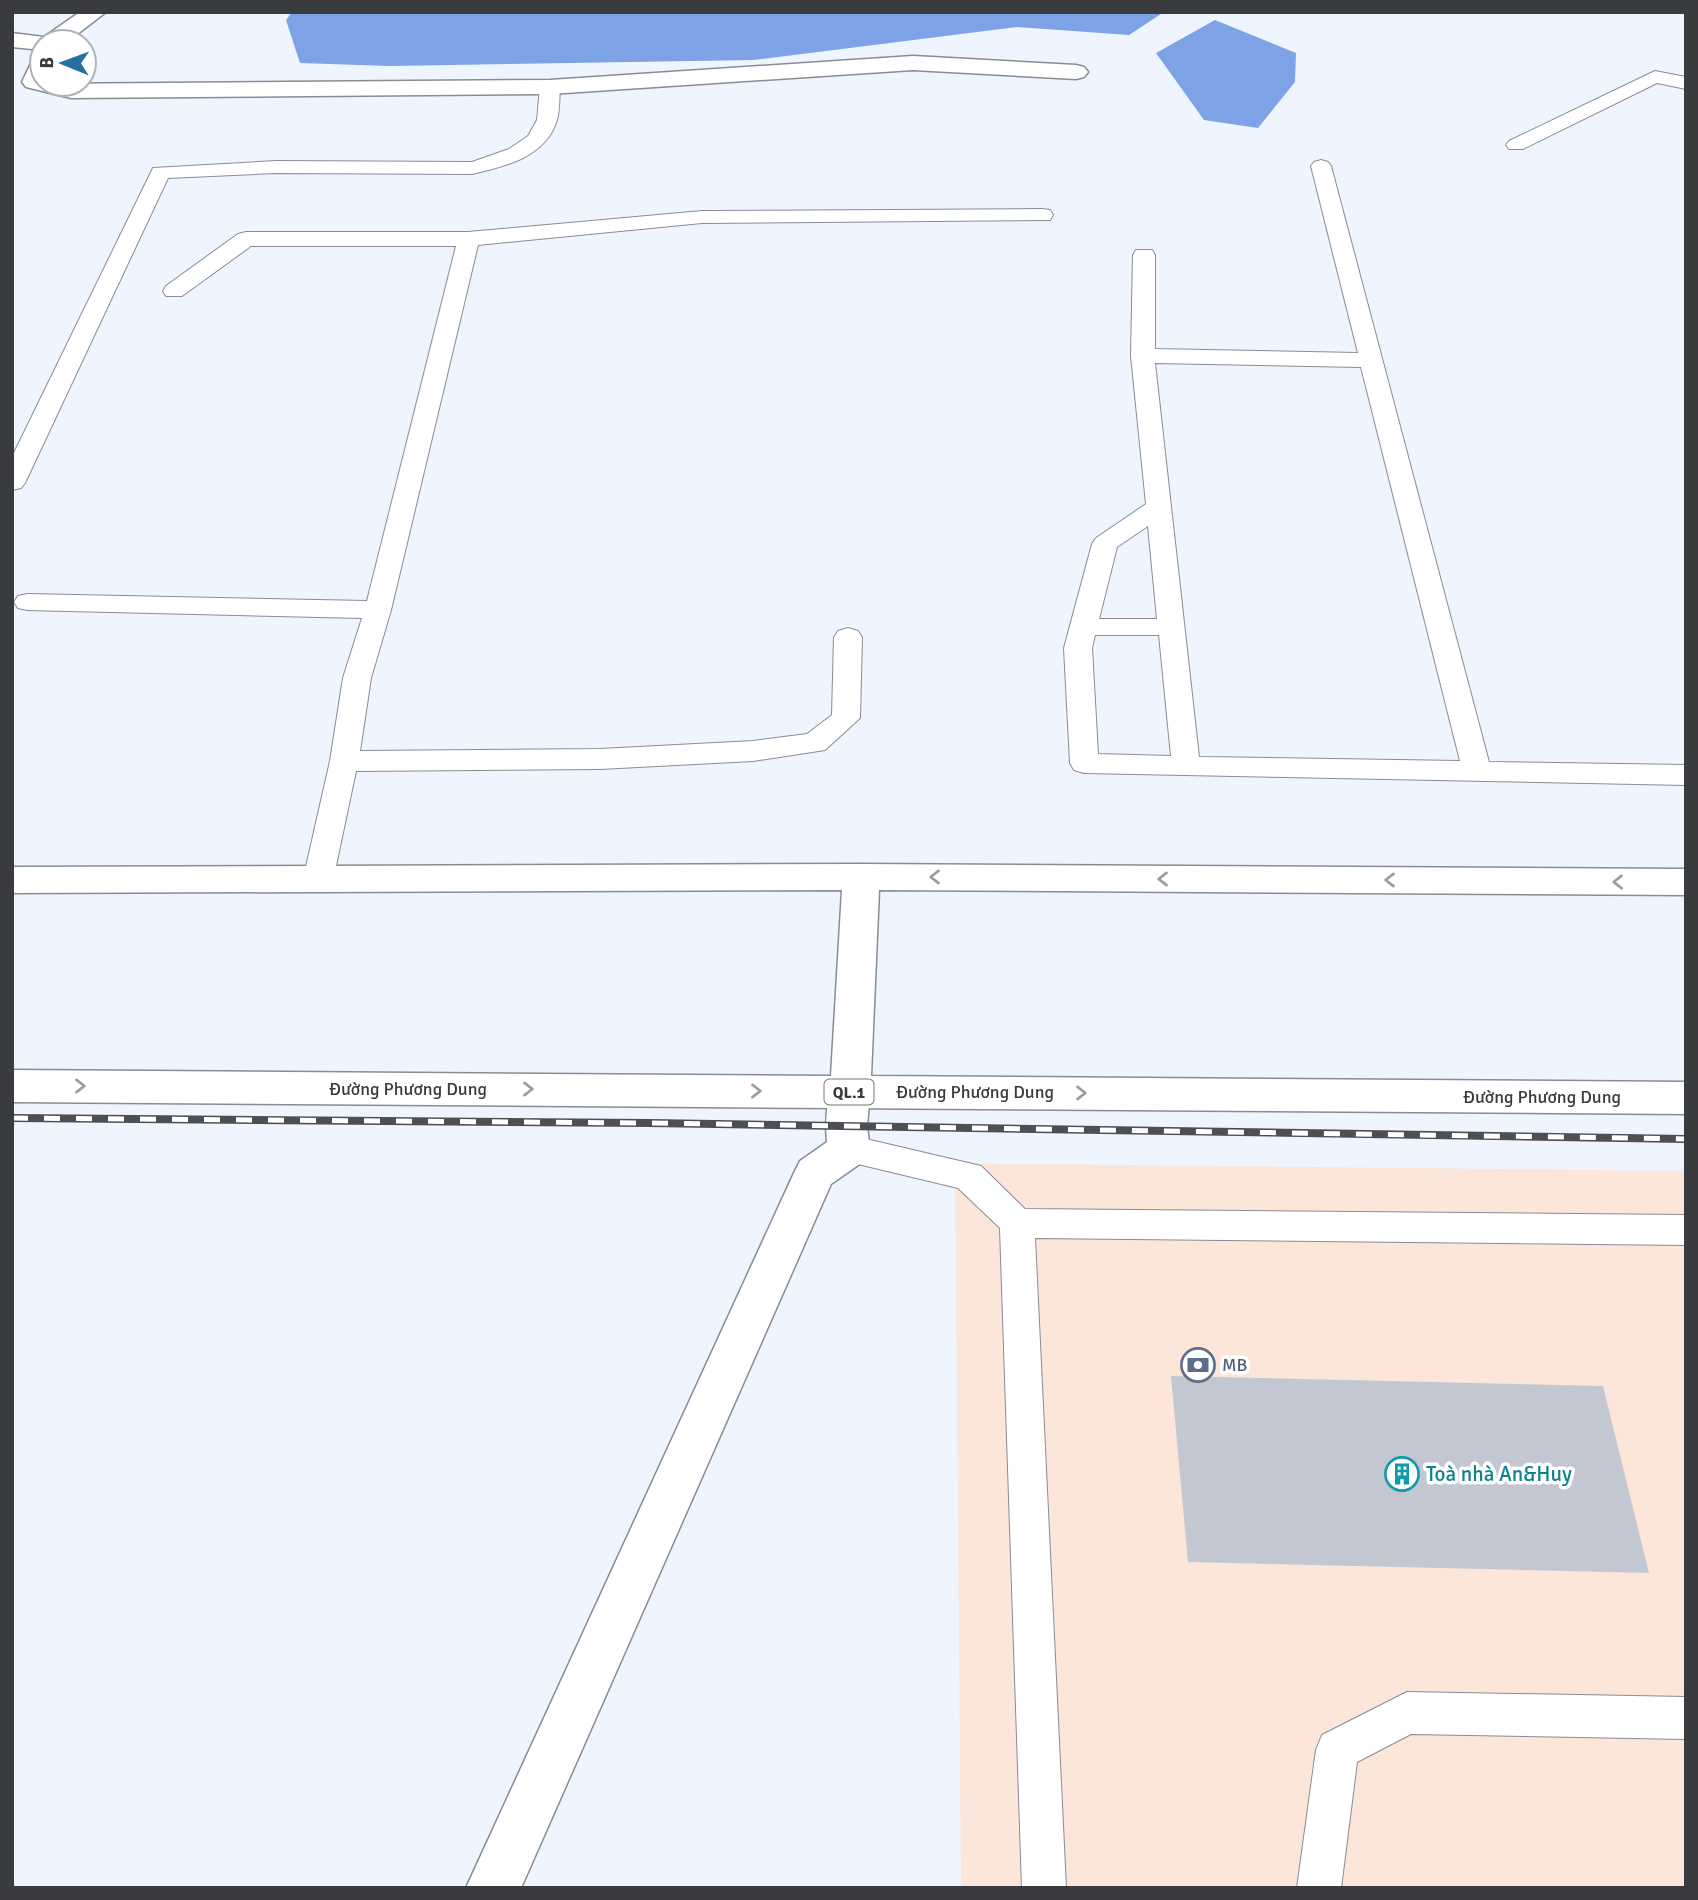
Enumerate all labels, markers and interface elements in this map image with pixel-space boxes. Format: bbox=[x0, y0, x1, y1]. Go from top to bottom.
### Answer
north arrow bbox=[28, 28, 98, 98]
text: B bbox=[35, 56, 59, 69]
one-way arrow bbox=[929, 869, 940, 885]
one-way arrow bbox=[1157, 871, 1167, 887]
one-way arrow bbox=[1384, 872, 1395, 888]
one-way arrow bbox=[1612, 874, 1622, 890]
one-way arrow bbox=[76, 1078, 86, 1094]
street label: Đường Phương Dung bbox=[329, 1078, 487, 1100]
road number: QL.1 bbox=[824, 1080, 874, 1104]
street label: Đường Phương Dung bbox=[896, 1081, 1054, 1103]
one-way arrow bbox=[523, 1082, 534, 1097]
one-way arrow bbox=[751, 1083, 762, 1099]
one-way arrow bbox=[1077, 1085, 1087, 1101]
street label: Đường Phương Dung bbox=[1463, 1086, 1621, 1108]
bank icon: MB bbox=[1179, 1346, 1217, 1384]
place label: MB bbox=[1222, 1354, 1248, 1376]
building icon: Toà nhà An&Huy bbox=[1383, 1455, 1421, 1493]
place label: Toà nhà An&Huy bbox=[1426, 1461, 1572, 1487]

